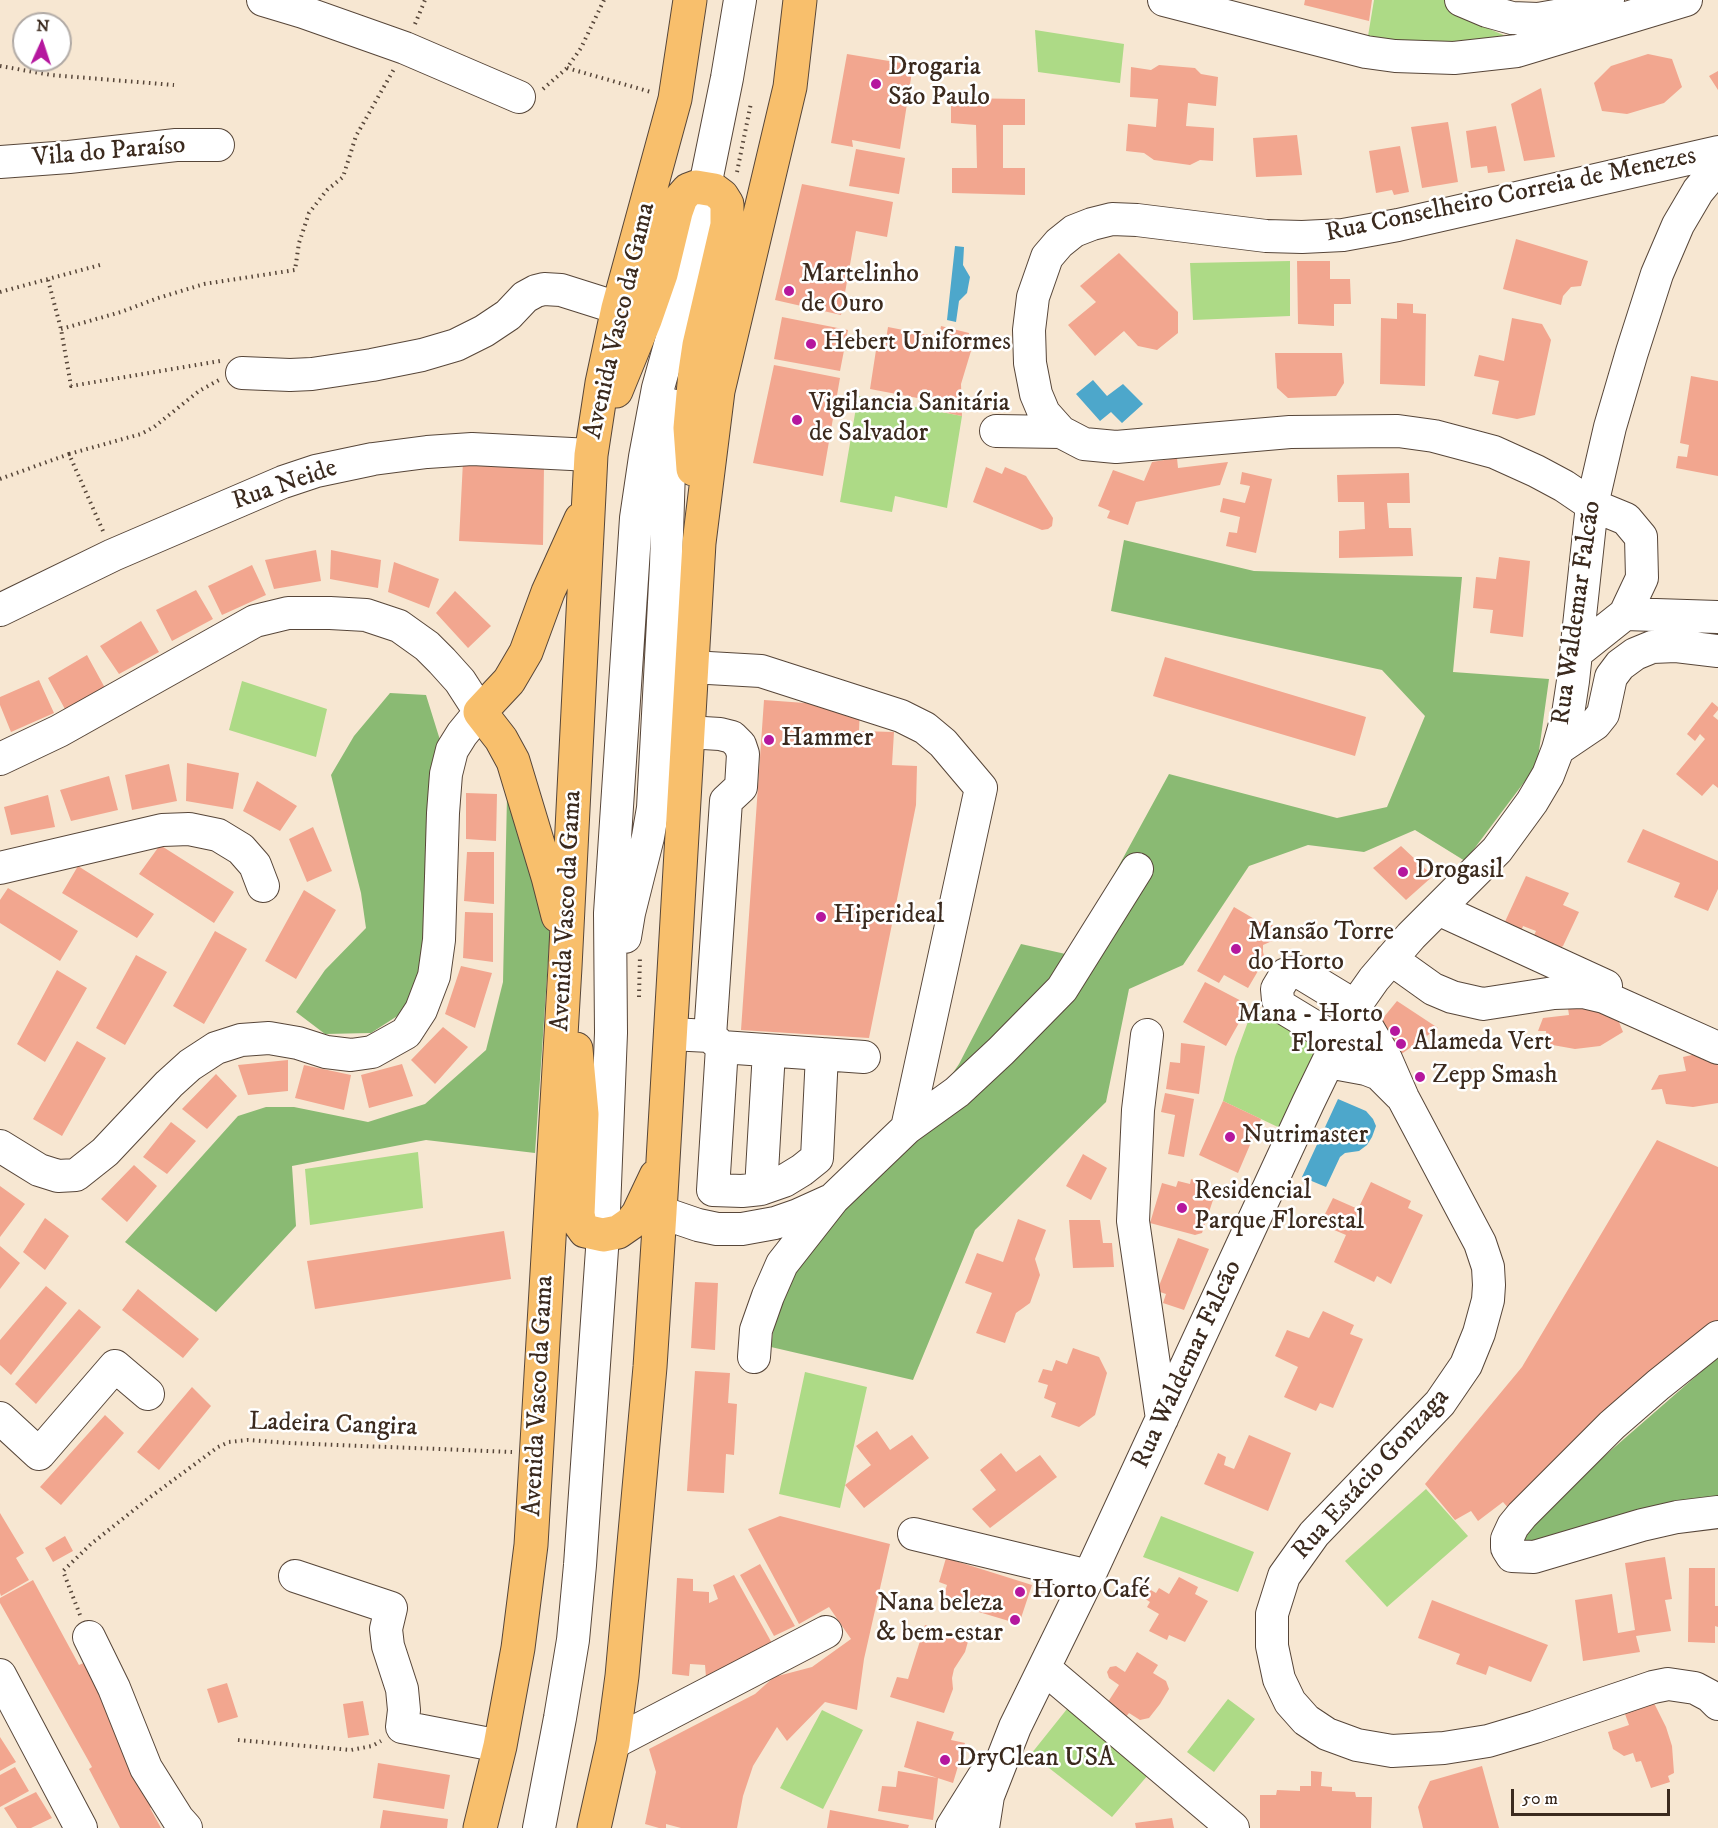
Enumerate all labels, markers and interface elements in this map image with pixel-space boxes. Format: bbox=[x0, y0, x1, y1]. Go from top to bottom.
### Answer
north arrow bbox=[12, 12, 72, 72]
text: N bbox=[36, 16, 50, 36]
place label: Drogaria São Paulo bbox=[888, 53, 990, 114]
marker: Drogaria São Paulo bbox=[869, 77, 883, 91]
street label: Vila do Paraíso bbox=[31, 131, 187, 175]
street label: Rua Conselheiro Correia de Menezes bbox=[1323, 141, 1699, 251]
street label: Avenida Vasco da Gama bbox=[579, 200, 663, 442]
place label: Martelinho de Ouro bbox=[801, 260, 919, 322]
marker: Martelinho de Ouro bbox=[782, 284, 796, 298]
place label: Hebert Uniformes bbox=[823, 328, 1011, 360]
marker: Hebert Uniformes bbox=[804, 337, 818, 351]
place label: Vigilancia Sanitária de Salvador bbox=[809, 389, 1010, 450]
marker: Vigilancia Sanitária de Salvador bbox=[790, 413, 804, 427]
street label: Rua Neide bbox=[229, 454, 341, 518]
street label: Rua Waldemar Falcão bbox=[1547, 499, 1609, 727]
place label: Hammer bbox=[781, 724, 873, 756]
marker: Hammer bbox=[762, 733, 776, 747]
street label: Avenida Vasco da Gama bbox=[546, 790, 590, 1032]
place label: Drogasil bbox=[1415, 856, 1504, 888]
marker: Drogasil bbox=[1396, 865, 1410, 879]
place label: Hiperideal bbox=[833, 901, 944, 933]
marker: Hiperideal bbox=[814, 910, 828, 924]
place label: Mansão Torre do Horto bbox=[1248, 918, 1394, 980]
marker: Mansão Torre do Horto bbox=[1229, 942, 1243, 956]
place label: Mana - Horto Florestal bbox=[1237, 1000, 1383, 1062]
marker: Mana - Horto Florestal bbox=[1388, 1024, 1402, 1038]
place label: Alameda Vert bbox=[1413, 1028, 1552, 1060]
marker: Alameda Vert bbox=[1394, 1037, 1408, 1051]
place label: Zepp Smash bbox=[1432, 1061, 1558, 1093]
marker: Zepp Smash bbox=[1413, 1070, 1427, 1084]
place label: Nutrimaster bbox=[1242, 1121, 1368, 1153]
marker: Nutrimaster bbox=[1223, 1130, 1237, 1144]
place label: Residencial Parque Florestal bbox=[1194, 1177, 1364, 1238]
marker: Residencial Parque Florestal bbox=[1175, 1201, 1189, 1215]
street label: Rua Waldemar Falcão bbox=[1126, 1256, 1250, 1474]
street label: Avenida Vasco da Gama bbox=[518, 1275, 562, 1517]
street label: Rua Estácio Gonzaga bbox=[1287, 1383, 1457, 1567]
street label: Ladeira Cangira bbox=[248, 1407, 418, 1445]
place label: Horto Café bbox=[1032, 1576, 1149, 1608]
marker: Horto Café bbox=[1013, 1585, 1027, 1599]
place label: Nana beleza & bem-estar bbox=[876, 1589, 1003, 1650]
marker: Nana beleza & bem-estar bbox=[1008, 1613, 1022, 1627]
place label: DryClean USA bbox=[957, 1744, 1115, 1776]
marker: DryClean USA bbox=[938, 1753, 952, 1767]
scale bar bbox=[1514, 1777, 1673, 1815]
text: 50 m bbox=[1522, 1788, 1558, 1810]

